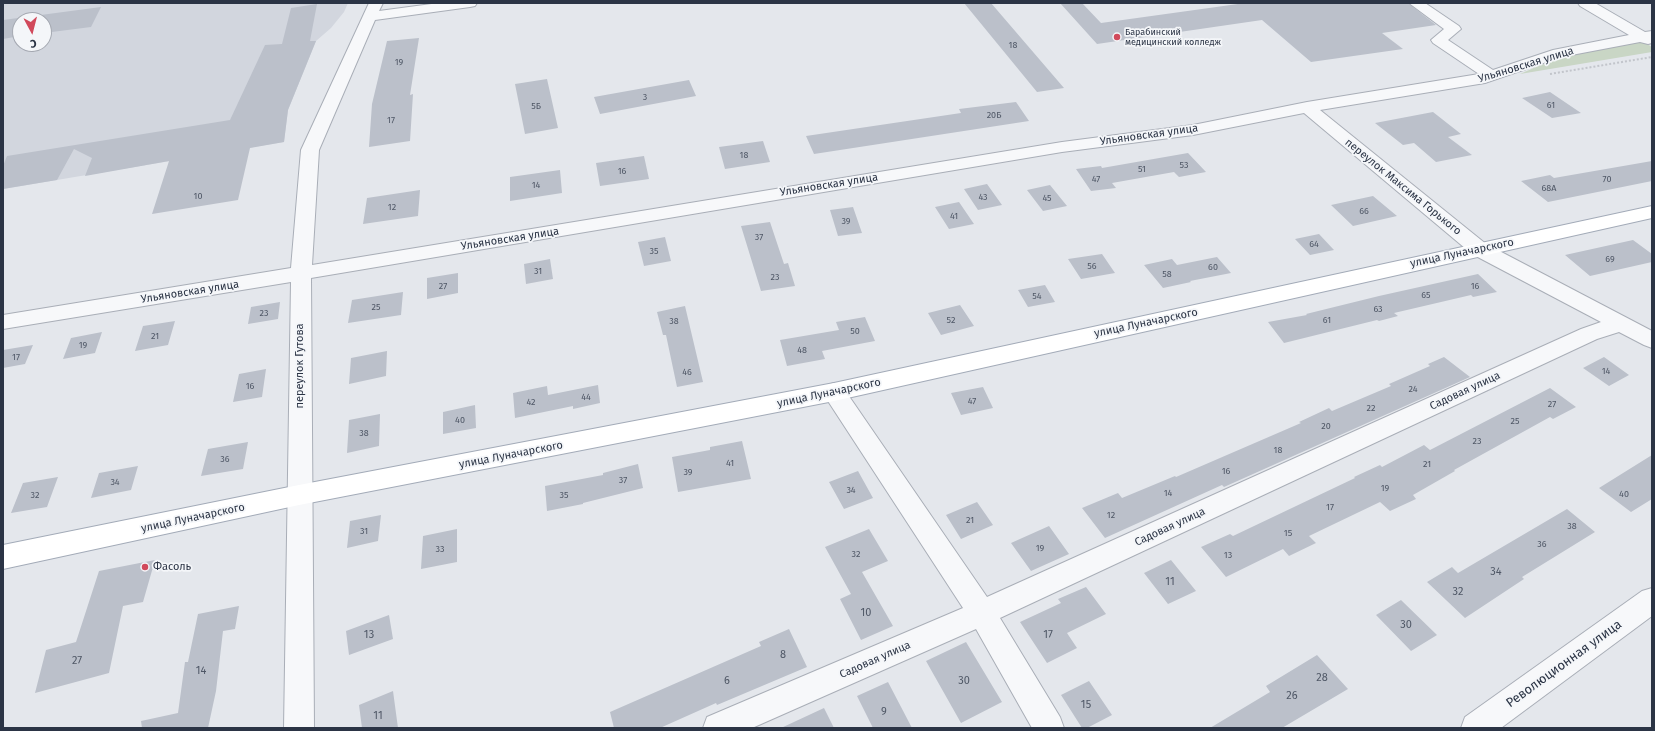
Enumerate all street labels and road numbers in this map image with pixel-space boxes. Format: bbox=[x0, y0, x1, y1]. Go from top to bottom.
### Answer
street label: Ульяновская улица bbox=[1477, 44, 1575, 86]
street label: Ульяновская улица bbox=[1099, 122, 1199, 148]
street label: переулок Максима Горького bbox=[1342, 136, 1464, 238]
street label: Ульяновская улица bbox=[779, 171, 879, 199]
street label: Ульяновская улица bbox=[460, 225, 560, 253]
street label: улица Луначарского bbox=[1409, 236, 1515, 270]
street label: Ульяновская улица bbox=[140, 278, 240, 306]
street label: улица Луначарского bbox=[1093, 306, 1199, 340]
street label: переулок Гутова bbox=[293, 324, 307, 408]
street label: Садовая улица bbox=[1428, 369, 1502, 413]
street label: улица Луначарского bbox=[776, 376, 882, 410]
street label: улица Луначарского bbox=[458, 438, 564, 472]
street label: улица Луначарского bbox=[140, 501, 246, 535]
street label: Садовая улица bbox=[1133, 505, 1207, 549]
street label: Революционная улица bbox=[1503, 617, 1625, 711]
street label: Садовая улица bbox=[837, 638, 913, 682]

